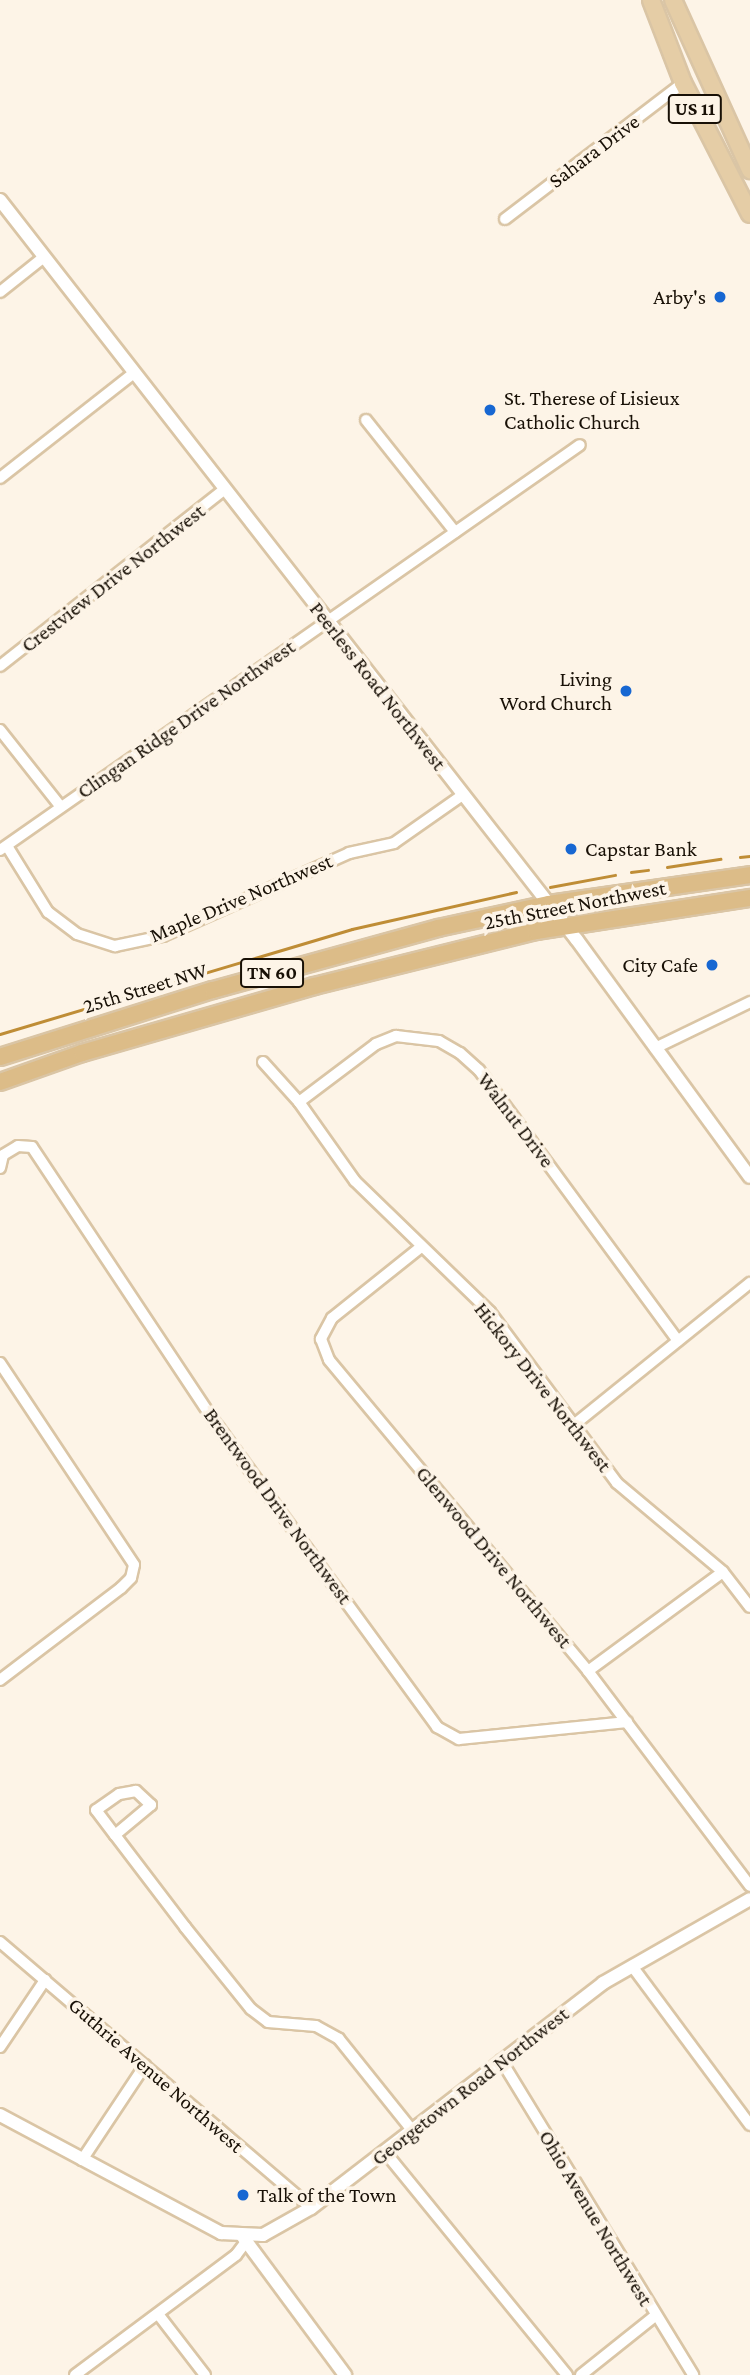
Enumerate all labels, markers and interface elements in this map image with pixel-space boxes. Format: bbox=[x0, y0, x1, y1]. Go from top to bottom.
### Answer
road number: US 11 bbox=[667, 94, 723, 124]
street label: Sahara Drive bbox=[544, 109, 644, 193]
place label: Arby's bbox=[653, 284, 706, 310]
marker: Arby's bbox=[712, 289, 728, 305]
place label: St. Therese of Lisieux Catholic Church bbox=[504, 385, 680, 435]
marker: St. Therese of Lisieux Catholic Church bbox=[482, 402, 498, 418]
street label: Crestview Drive Northwest bbox=[16, 498, 210, 658]
street label: Peerless Road Northwest bbox=[304, 597, 452, 775]
street label: Clingan Ridge Drive Northwest bbox=[72, 634, 300, 804]
place label: Living Word Church bbox=[499, 666, 612, 716]
marker: Living Word Church bbox=[618, 683, 634, 699]
place label: Capstar Bank bbox=[585, 836, 697, 862]
marker: Capstar Bank bbox=[563, 841, 579, 857]
street label: Maple Drive Northwest bbox=[146, 848, 336, 948]
street label: 25th Street Northwest bbox=[482, 875, 668, 935]
place label: City Cafe bbox=[622, 952, 698, 978]
street label: 25th Street NW bbox=[80, 957, 210, 1019]
marker: City Cafe bbox=[704, 957, 720, 973]
road number: TN 60 bbox=[239, 958, 305, 988]
street label: Walnut Drive bbox=[472, 1067, 560, 1173]
street label: Hickory Drive Northwest bbox=[469, 1297, 617, 1477]
street label: Brentwood Drive Northwest bbox=[198, 1403, 358, 1609]
street label: Glenwood Drive Northwest bbox=[411, 1461, 577, 1653]
street label: Guthrie Avenue Northwest bbox=[63, 1992, 249, 2158]
street label: Georgetown Road Northwest bbox=[366, 2001, 574, 2171]
street label: Ohio Avenue Northwest bbox=[534, 2126, 658, 2310]
place label: Talk of the Town bbox=[257, 2182, 397, 2208]
marker: Talk of the Town bbox=[235, 2187, 251, 2203]

